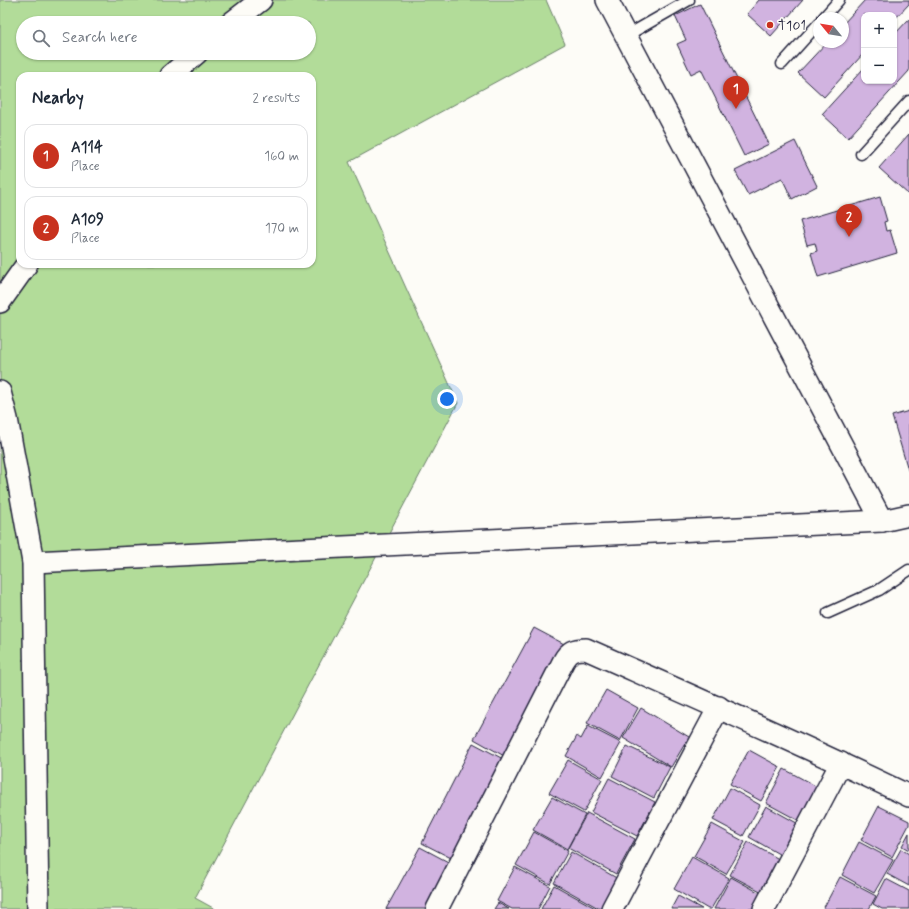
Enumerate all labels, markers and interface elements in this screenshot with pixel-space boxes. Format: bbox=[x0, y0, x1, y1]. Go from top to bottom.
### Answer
north arrow bbox=[813, 12, 849, 48]
map controls bbox=[861, 12, 897, 84]
button: + bbox=[861, 12, 897, 48]
search box bbox=[16, 16, 316, 60]
place label: T101 bbox=[778, 17, 806, 35]
marker: T101 bbox=[765, 20, 775, 30]
icon: search bbox=[30, 27, 52, 49]
text: Search here bbox=[62, 28, 138, 48]
button: − bbox=[861, 48, 897, 84]
pin: 1 bbox=[723, 76, 749, 109]
text: Nearby bbox=[32, 87, 84, 109]
text: 2 results bbox=[253, 90, 300, 107]
text: A114 bbox=[71, 138, 103, 158]
text: 1 bbox=[43, 148, 49, 165]
text: 160 m bbox=[264, 148, 299, 165]
text: Place bbox=[71, 158, 100, 175]
pin: 2 bbox=[836, 204, 862, 237]
text: A109 bbox=[71, 210, 104, 230]
text: 2 bbox=[43, 220, 49, 237]
text: 170 m bbox=[265, 220, 299, 237]
text: Place bbox=[71, 230, 100, 247]
your location bbox=[437, 389, 457, 409]

